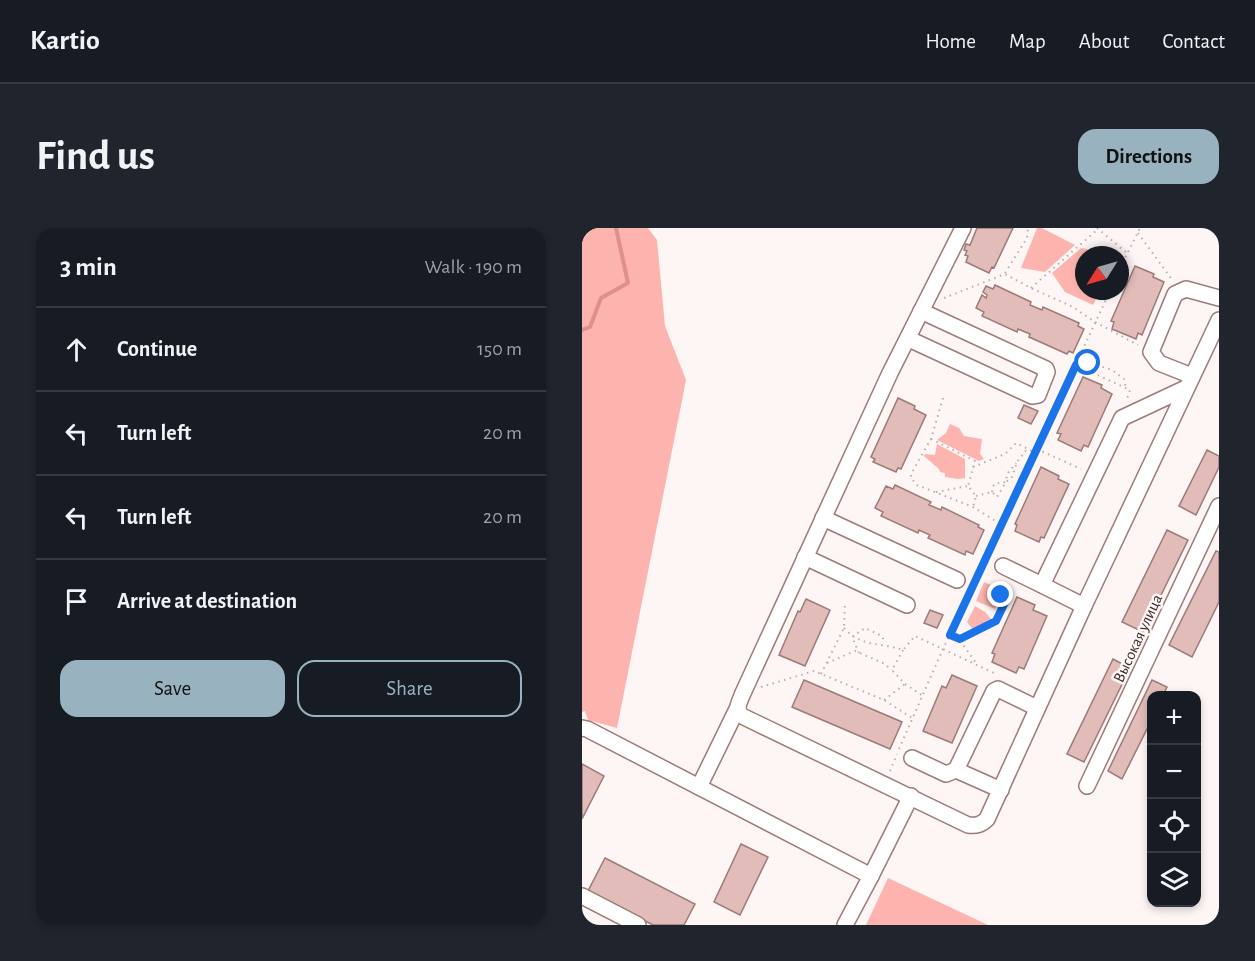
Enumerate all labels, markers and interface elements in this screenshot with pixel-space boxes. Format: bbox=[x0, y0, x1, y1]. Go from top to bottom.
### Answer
text: Kartio bbox=[30, 27, 100, 55]
text: Home bbox=[925, 31, 976, 52]
text: Map bbox=[1009, 31, 1046, 52]
text: About bbox=[1079, 31, 1129, 52]
text: Contact bbox=[1162, 31, 1225, 52]
button: Directions bbox=[1078, 129, 1219, 184]
text: Find us bbox=[36, 135, 155, 177]
north arrow bbox=[1075, 246, 1129, 300]
text: 3 min bbox=[60, 254, 117, 280]
text: Walk · 190 m bbox=[425, 257, 522, 277]
icon: ahead bbox=[60, 333, 93, 366]
text: Continue bbox=[117, 338, 197, 360]
text: 150 m bbox=[477, 339, 522, 359]
route start bbox=[1074, 349, 1100, 375]
icon: left bbox=[60, 417, 93, 450]
text: Turn left bbox=[117, 422, 191, 444]
text: 20 m bbox=[483, 423, 522, 443]
icon: left bbox=[60, 501, 93, 534]
text: Turn left bbox=[117, 506, 191, 528]
text: 20 m bbox=[483, 507, 522, 527]
route end bbox=[987, 581, 1013, 607]
icon: arrive bbox=[60, 585, 93, 618]
text: Arrive at destination bbox=[117, 590, 297, 612]
street label: Высокая улица bbox=[1111, 592, 1166, 685]
button: Save bbox=[60, 660, 285, 717]
button: Share bbox=[297, 660, 522, 717]
map controls bbox=[1147, 691, 1201, 907]
button: + bbox=[1147, 691, 1201, 745]
button: − bbox=[1147, 745, 1201, 799]
button: locate bbox=[1147, 799, 1201, 853]
button: layers bbox=[1147, 853, 1201, 907]

